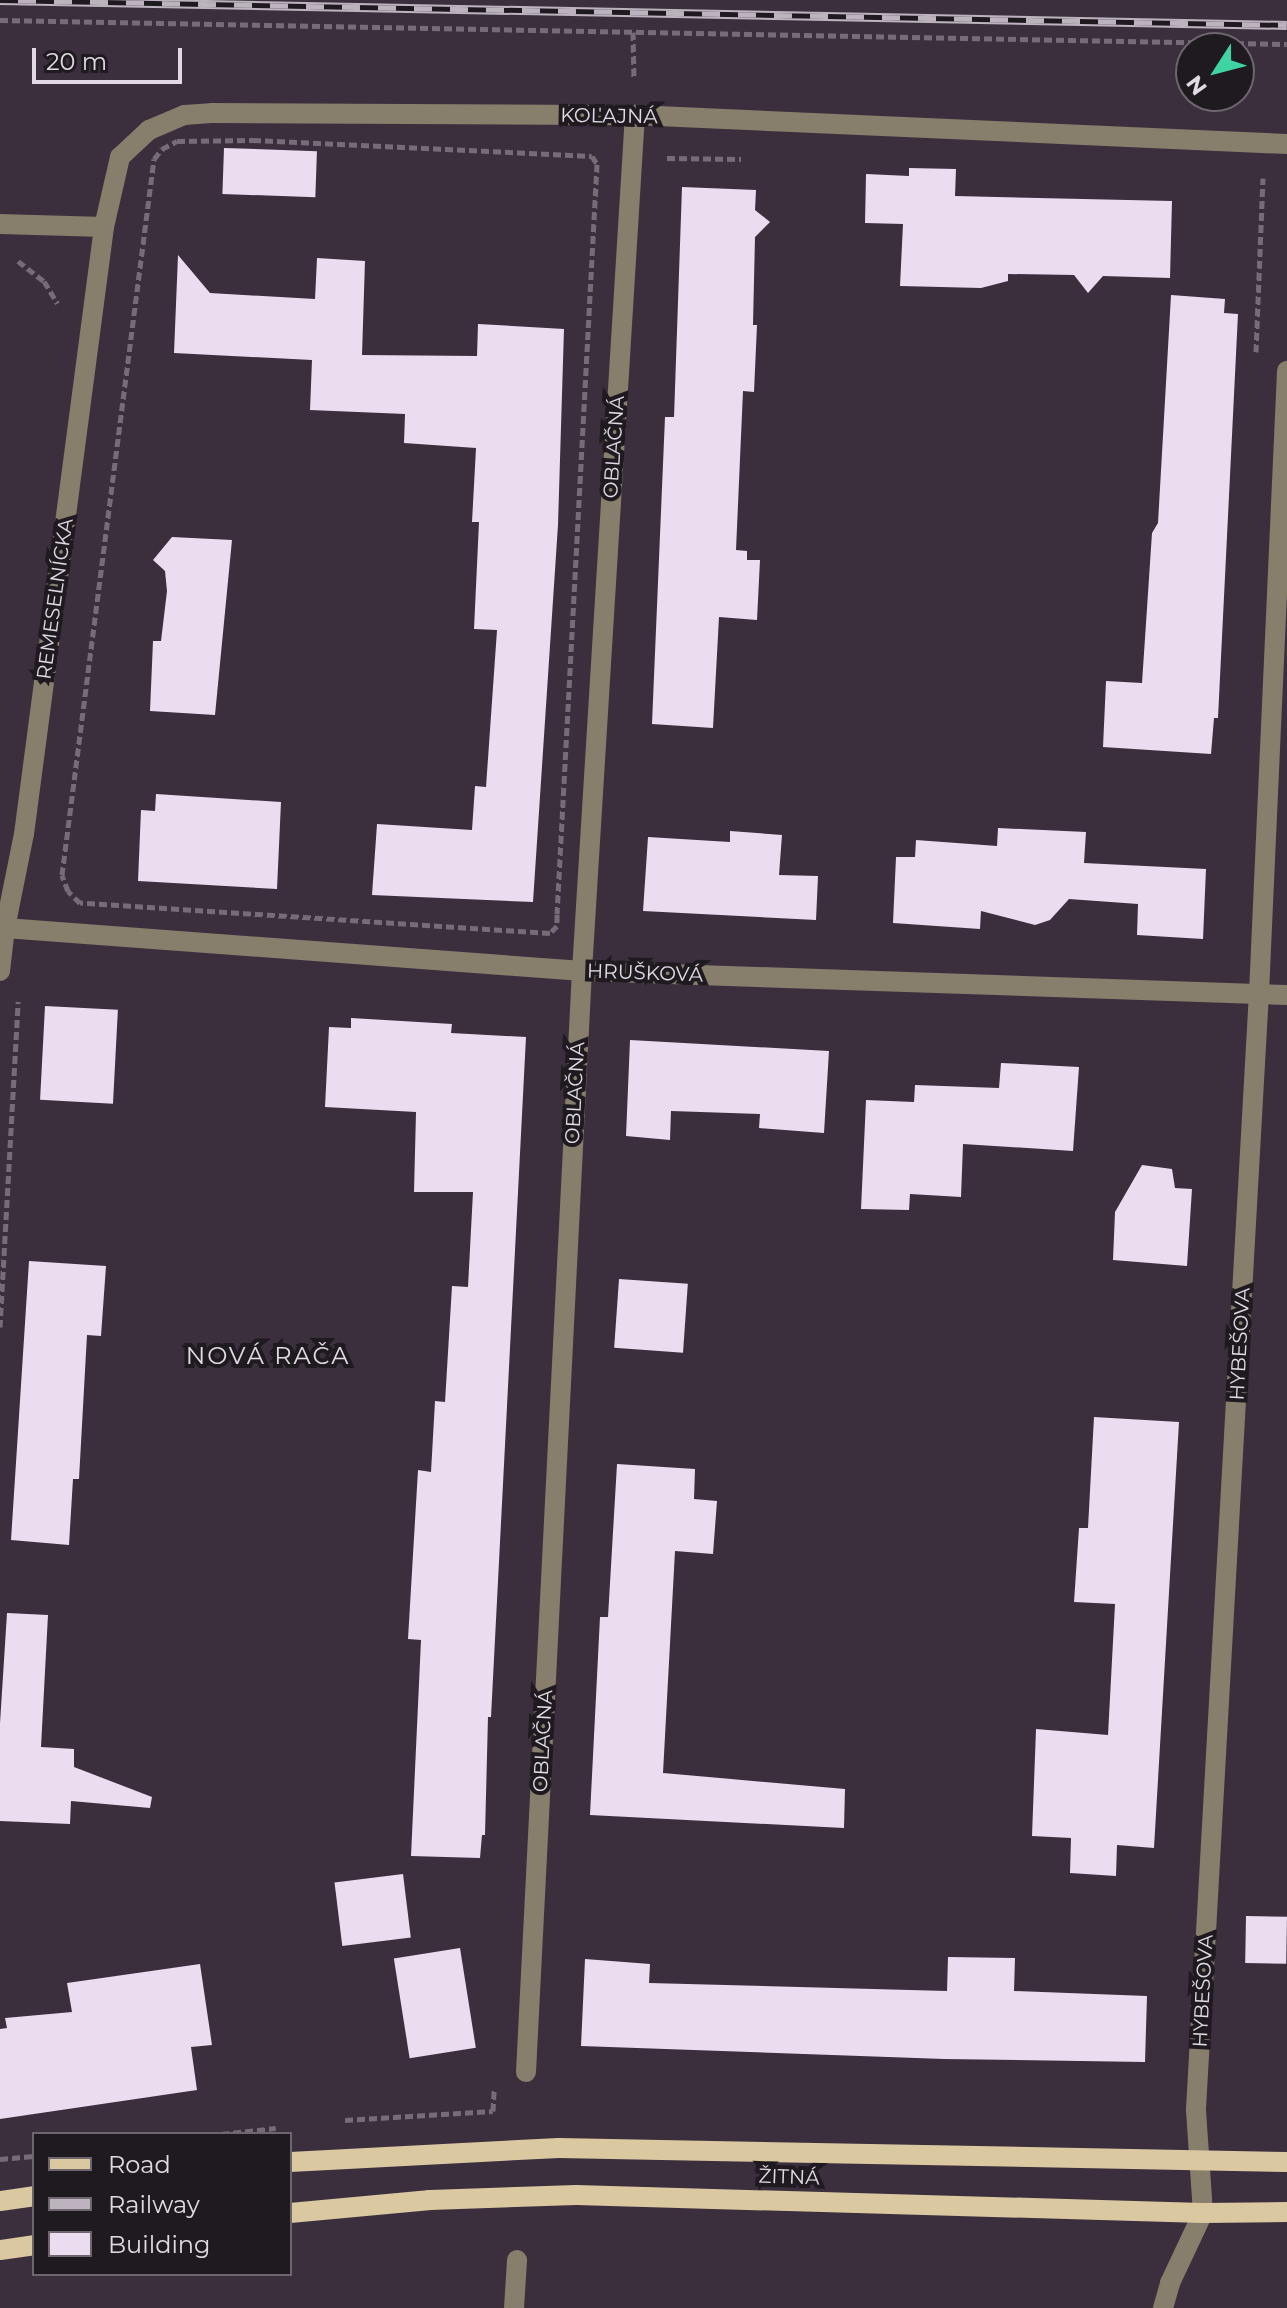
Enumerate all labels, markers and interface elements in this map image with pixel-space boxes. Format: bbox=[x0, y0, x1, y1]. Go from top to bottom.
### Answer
scale bar bbox=[36, 32, 186, 82]
north arrow bbox=[1175, 32, 1255, 112]
text: 20 m bbox=[46, 47, 107, 76]
text: N bbox=[1181, 70, 1213, 100]
street label: KOĽAJNÁ bbox=[560, 103, 658, 129]
street label: OBLAČNÁ bbox=[598, 395, 630, 499]
street label: REMESELNÍCKA bbox=[32, 517, 78, 681]
street label: HRUŠKOVÁ bbox=[587, 959, 703, 987]
street label: OBLAČNÁ bbox=[560, 1041, 590, 1145]
street label: HYBEŠOVA bbox=[1225, 1287, 1255, 1401]
district label: NOVÁ RAČA bbox=[186, 1342, 350, 1370]
street label: OBLAČNÁ bbox=[528, 1689, 558, 1793]
street label: HYBEŠOVA bbox=[1188, 1934, 1218, 2048]
legend bbox=[32, 2132, 292, 2276]
text: Road bbox=[108, 2150, 171, 2179]
street label: ŽITNÁ bbox=[758, 2164, 820, 2190]
text: Railway bbox=[108, 2190, 200, 2219]
text: Building bbox=[108, 2230, 211, 2259]

